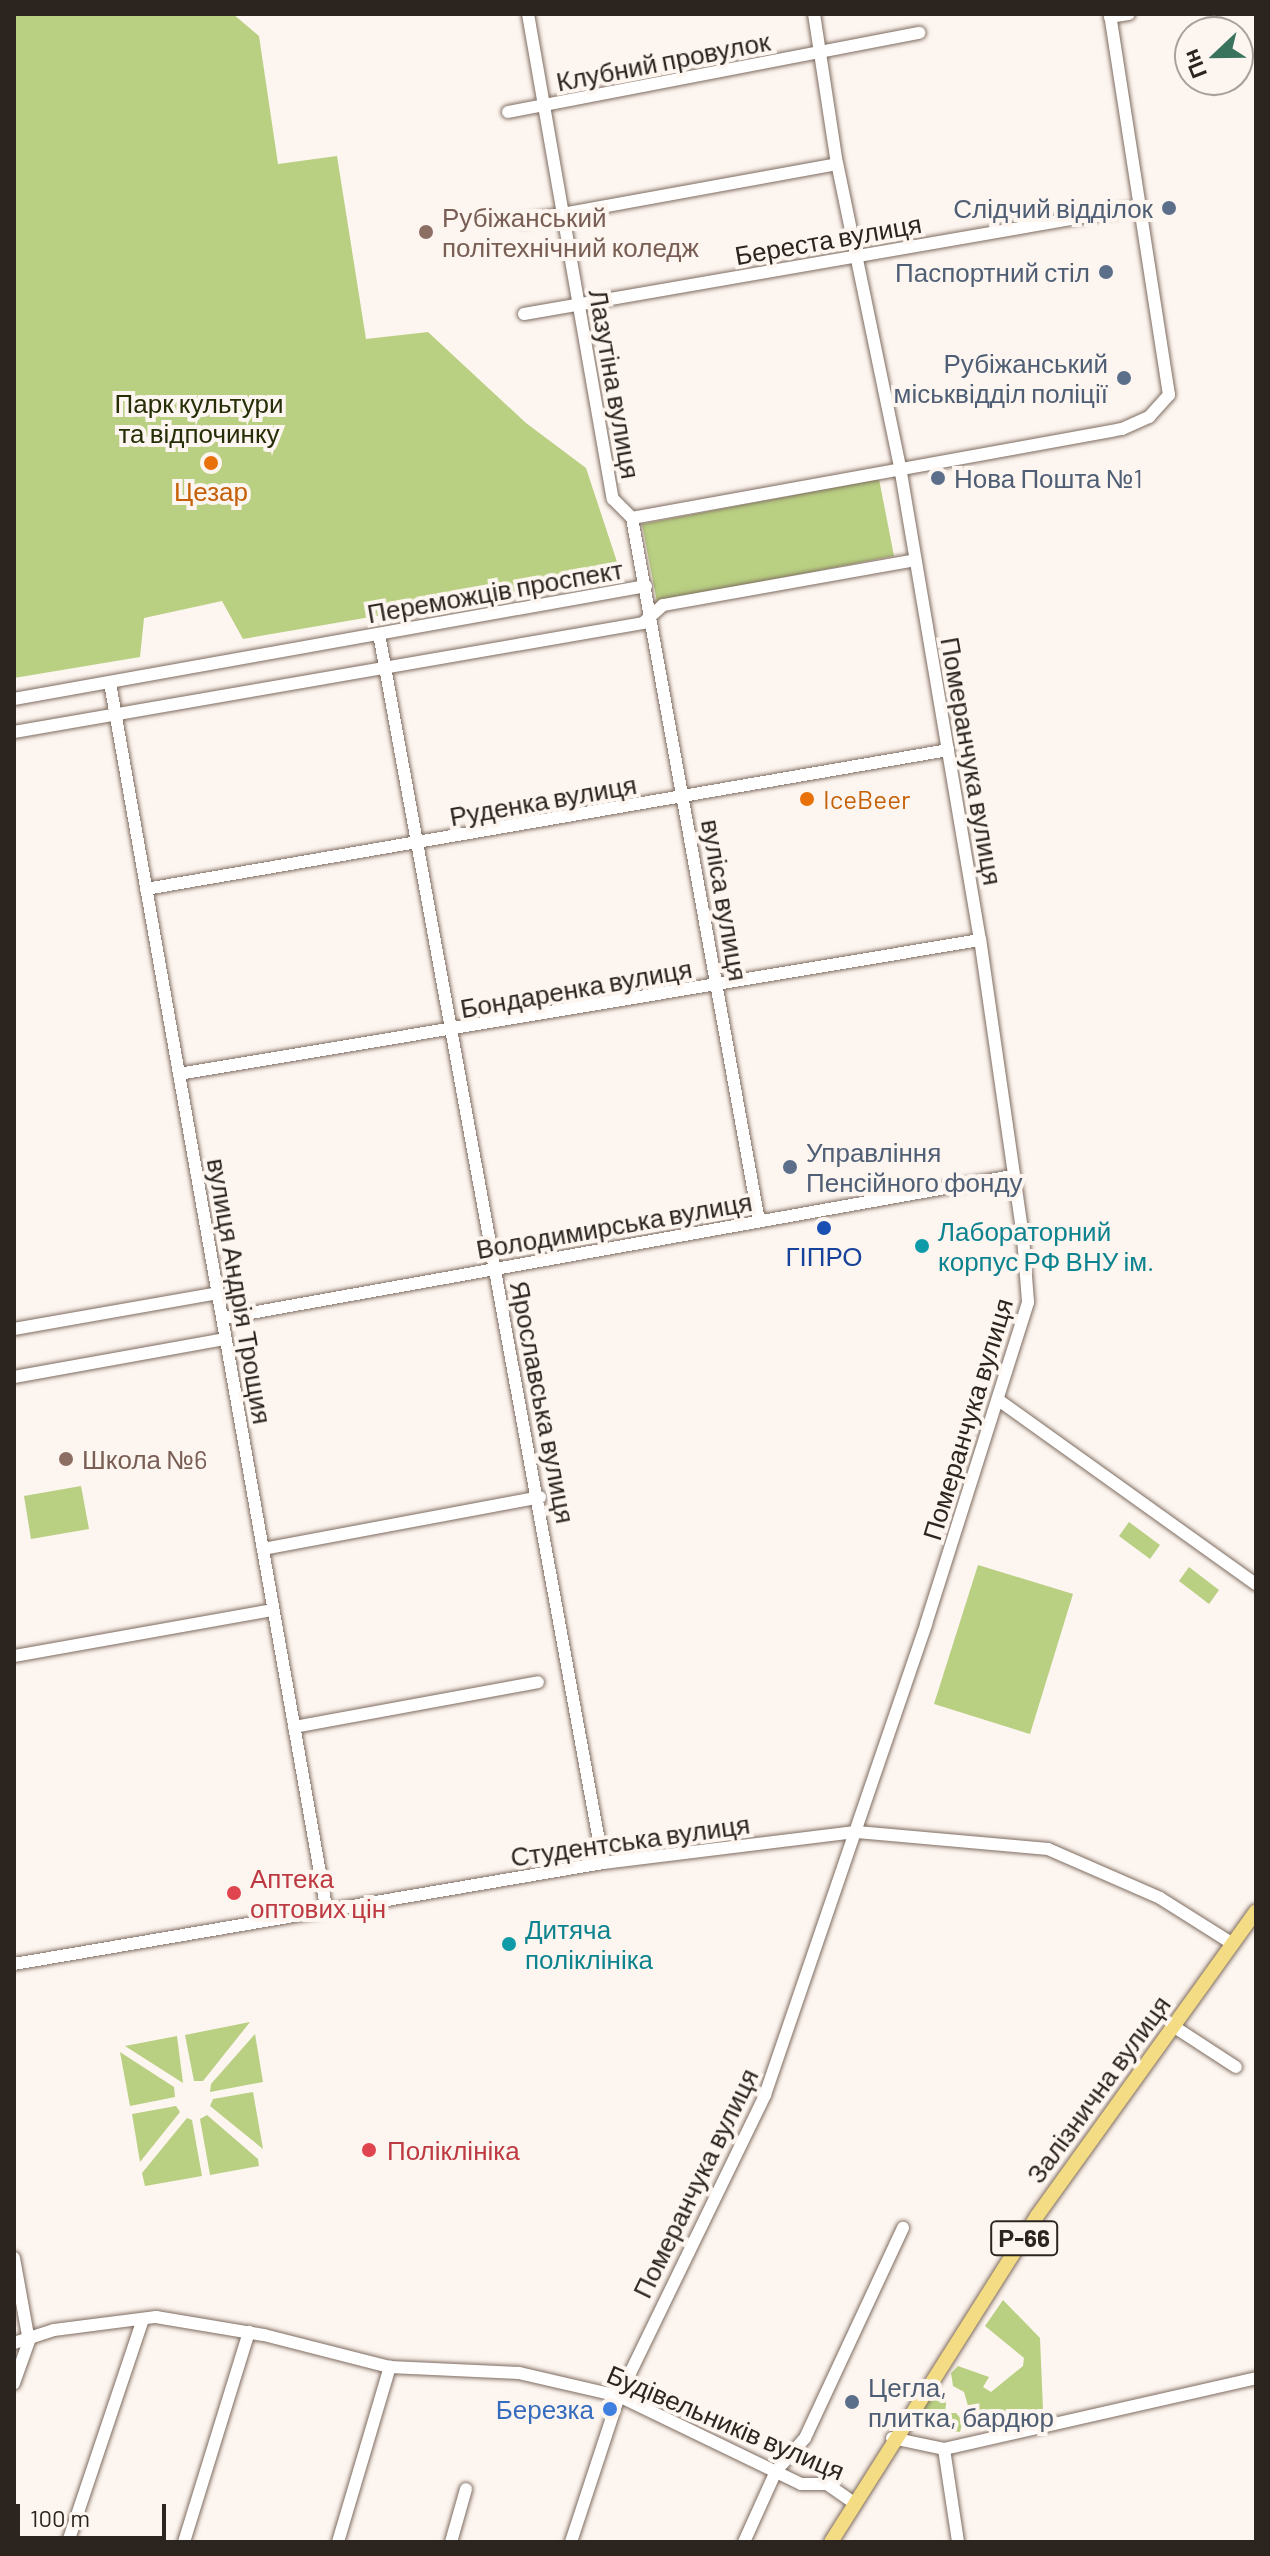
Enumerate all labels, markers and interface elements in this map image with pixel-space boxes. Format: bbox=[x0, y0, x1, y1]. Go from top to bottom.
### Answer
north arrow bbox=[1174, 16, 1254, 96]
street label: Клубний провулок bbox=[553, 25, 773, 97]
text: Пн bbox=[1176, 46, 1211, 83]
place label: Слідчий відділок bbox=[953, 192, 1153, 224]
marker: Слідчий відділок bbox=[1160, 199, 1178, 217]
place label: Рубіжанський політехнічний коледж bbox=[442, 201, 699, 262]
street label: Береста вулиця bbox=[732, 207, 924, 271]
marker: Рубіжанський політехнічний коледж bbox=[417, 223, 435, 241]
place label: Паспортний стіл bbox=[895, 256, 1090, 288]
marker: Паспортний стіл bbox=[1097, 263, 1115, 281]
street label: Лазутіна вулиця bbox=[583, 287, 647, 481]
place label: Рубіжанський міськвідділ поліції bbox=[894, 347, 1108, 408]
marker: Рубіжанський міськвідділ поліції bbox=[1115, 369, 1133, 387]
park label: Парк культури та відпочинку bbox=[115, 387, 283, 448]
marker: Цезар bbox=[202, 454, 220, 472]
place label: Нова Пошта №1 bbox=[954, 462, 1143, 494]
marker: Нова Пошта №1 bbox=[929, 469, 947, 487]
place label: Цезар bbox=[174, 475, 248, 507]
street label: Переможців проспект bbox=[365, 553, 625, 629]
street label: Померанчука вулиця bbox=[935, 635, 1009, 887]
street label: Руденка вулиця bbox=[447, 768, 639, 832]
place label: IceBeer bbox=[823, 783, 911, 815]
marker: IceBeer bbox=[798, 790, 816, 808]
street label: вуліса вулиця bbox=[695, 817, 755, 983]
street label: Бондаренка вулиця bbox=[458, 952, 694, 1024]
place label: Управління Пенсійного фонду bbox=[806, 1136, 1023, 1198]
street label: вулиця Андрія Трощия bbox=[201, 1156, 279, 1426]
marker: Управління Пенсійного фонду bbox=[781, 1158, 799, 1176]
street label: Володимирська вулиця bbox=[474, 1185, 754, 1265]
place label: Лабораторний корпус РФ ВНУ ім. bbox=[938, 1215, 1154, 1276]
marker: ГІПРО bbox=[815, 1219, 833, 1237]
marker: Лабораторний корпус РФ ВНУ ім. bbox=[913, 1237, 931, 1255]
place label: ГІПРО bbox=[786, 1240, 862, 1272]
street label: Ярославська вулиця bbox=[504, 1278, 582, 1526]
street label: Померанчука вулиця bbox=[915, 1294, 1019, 1544]
place label: Школа №6 bbox=[82, 1443, 207, 1475]
marker: Школа №6 bbox=[57, 1450, 75, 1468]
street label: Студентська вулиця bbox=[508, 1808, 752, 1872]
place label: Аптека оптових цін bbox=[250, 1862, 386, 1924]
marker: Аптека оптових цін bbox=[225, 1884, 243, 1902]
place label: Дитяча поліклініка bbox=[525, 1913, 653, 1974]
marker: Дитяча поліклініка bbox=[500, 1935, 518, 1953]
street label: Залізнична вулиця bbox=[1020, 1989, 1176, 2189]
street label: Померанчука вулиця bbox=[626, 2063, 764, 2303]
place label: Поліклініка bbox=[387, 2134, 520, 2166]
marker: Поліклініка bbox=[358, 2139, 380, 2161]
road number: Р-66 bbox=[990, 2218, 1058, 2258]
street label: Будівельників вулиця bbox=[603, 2358, 849, 2486]
place label: Цегла, плитка, бардюр bbox=[868, 2371, 1054, 2432]
place label: Березка bbox=[496, 2393, 594, 2425]
marker: Цегла, плитка, бардюр bbox=[843, 2393, 861, 2411]
marker: Березка bbox=[601, 2400, 619, 2418]
scale bar bbox=[20, 2488, 170, 2538]
text: 100 m bbox=[30, 2503, 90, 2532]

